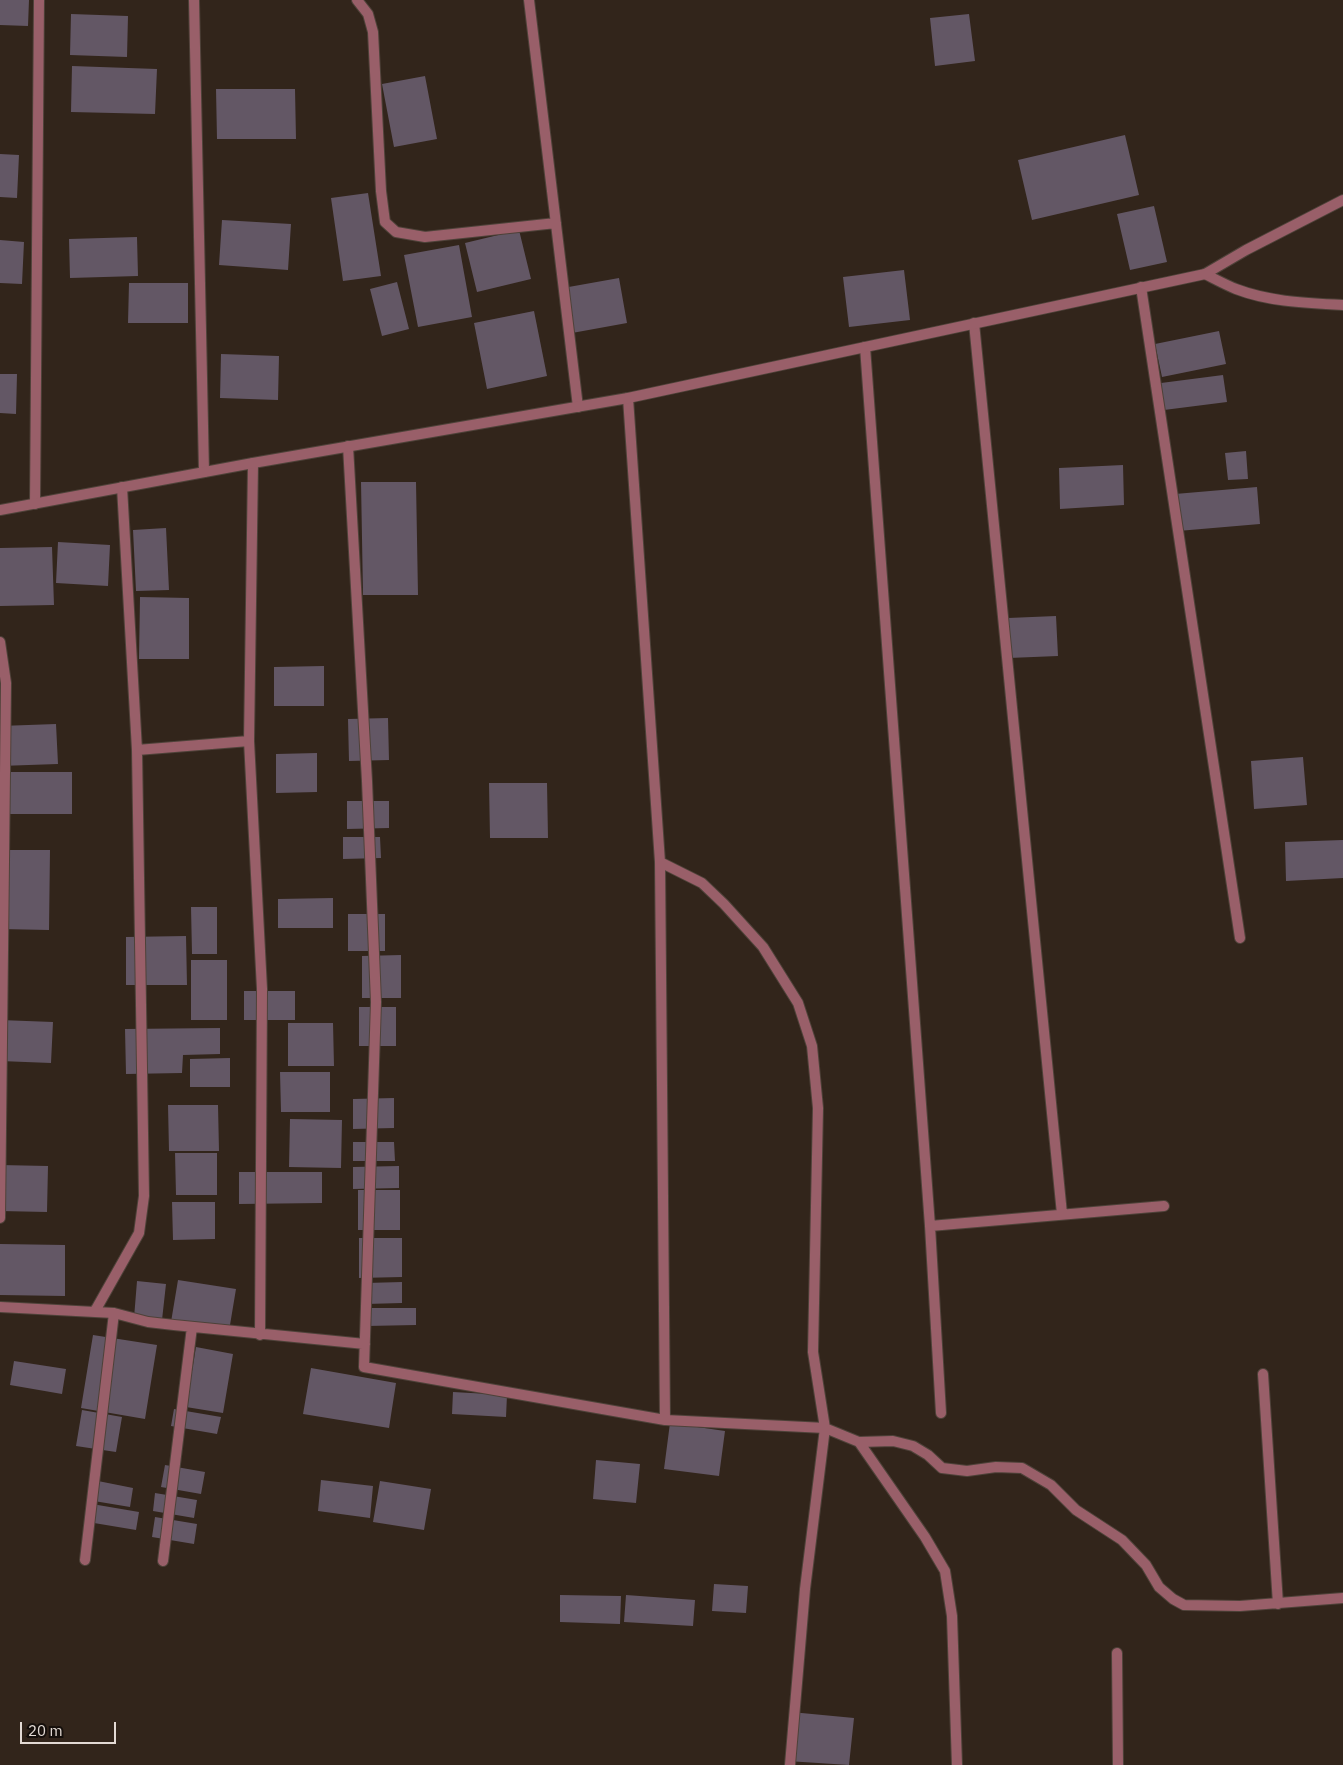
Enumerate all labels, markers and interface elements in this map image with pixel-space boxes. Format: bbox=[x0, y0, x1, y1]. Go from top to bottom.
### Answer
scale bar bbox=[22, 1712, 119, 1744]
text: 20 m bbox=[28, 1721, 63, 1740]

